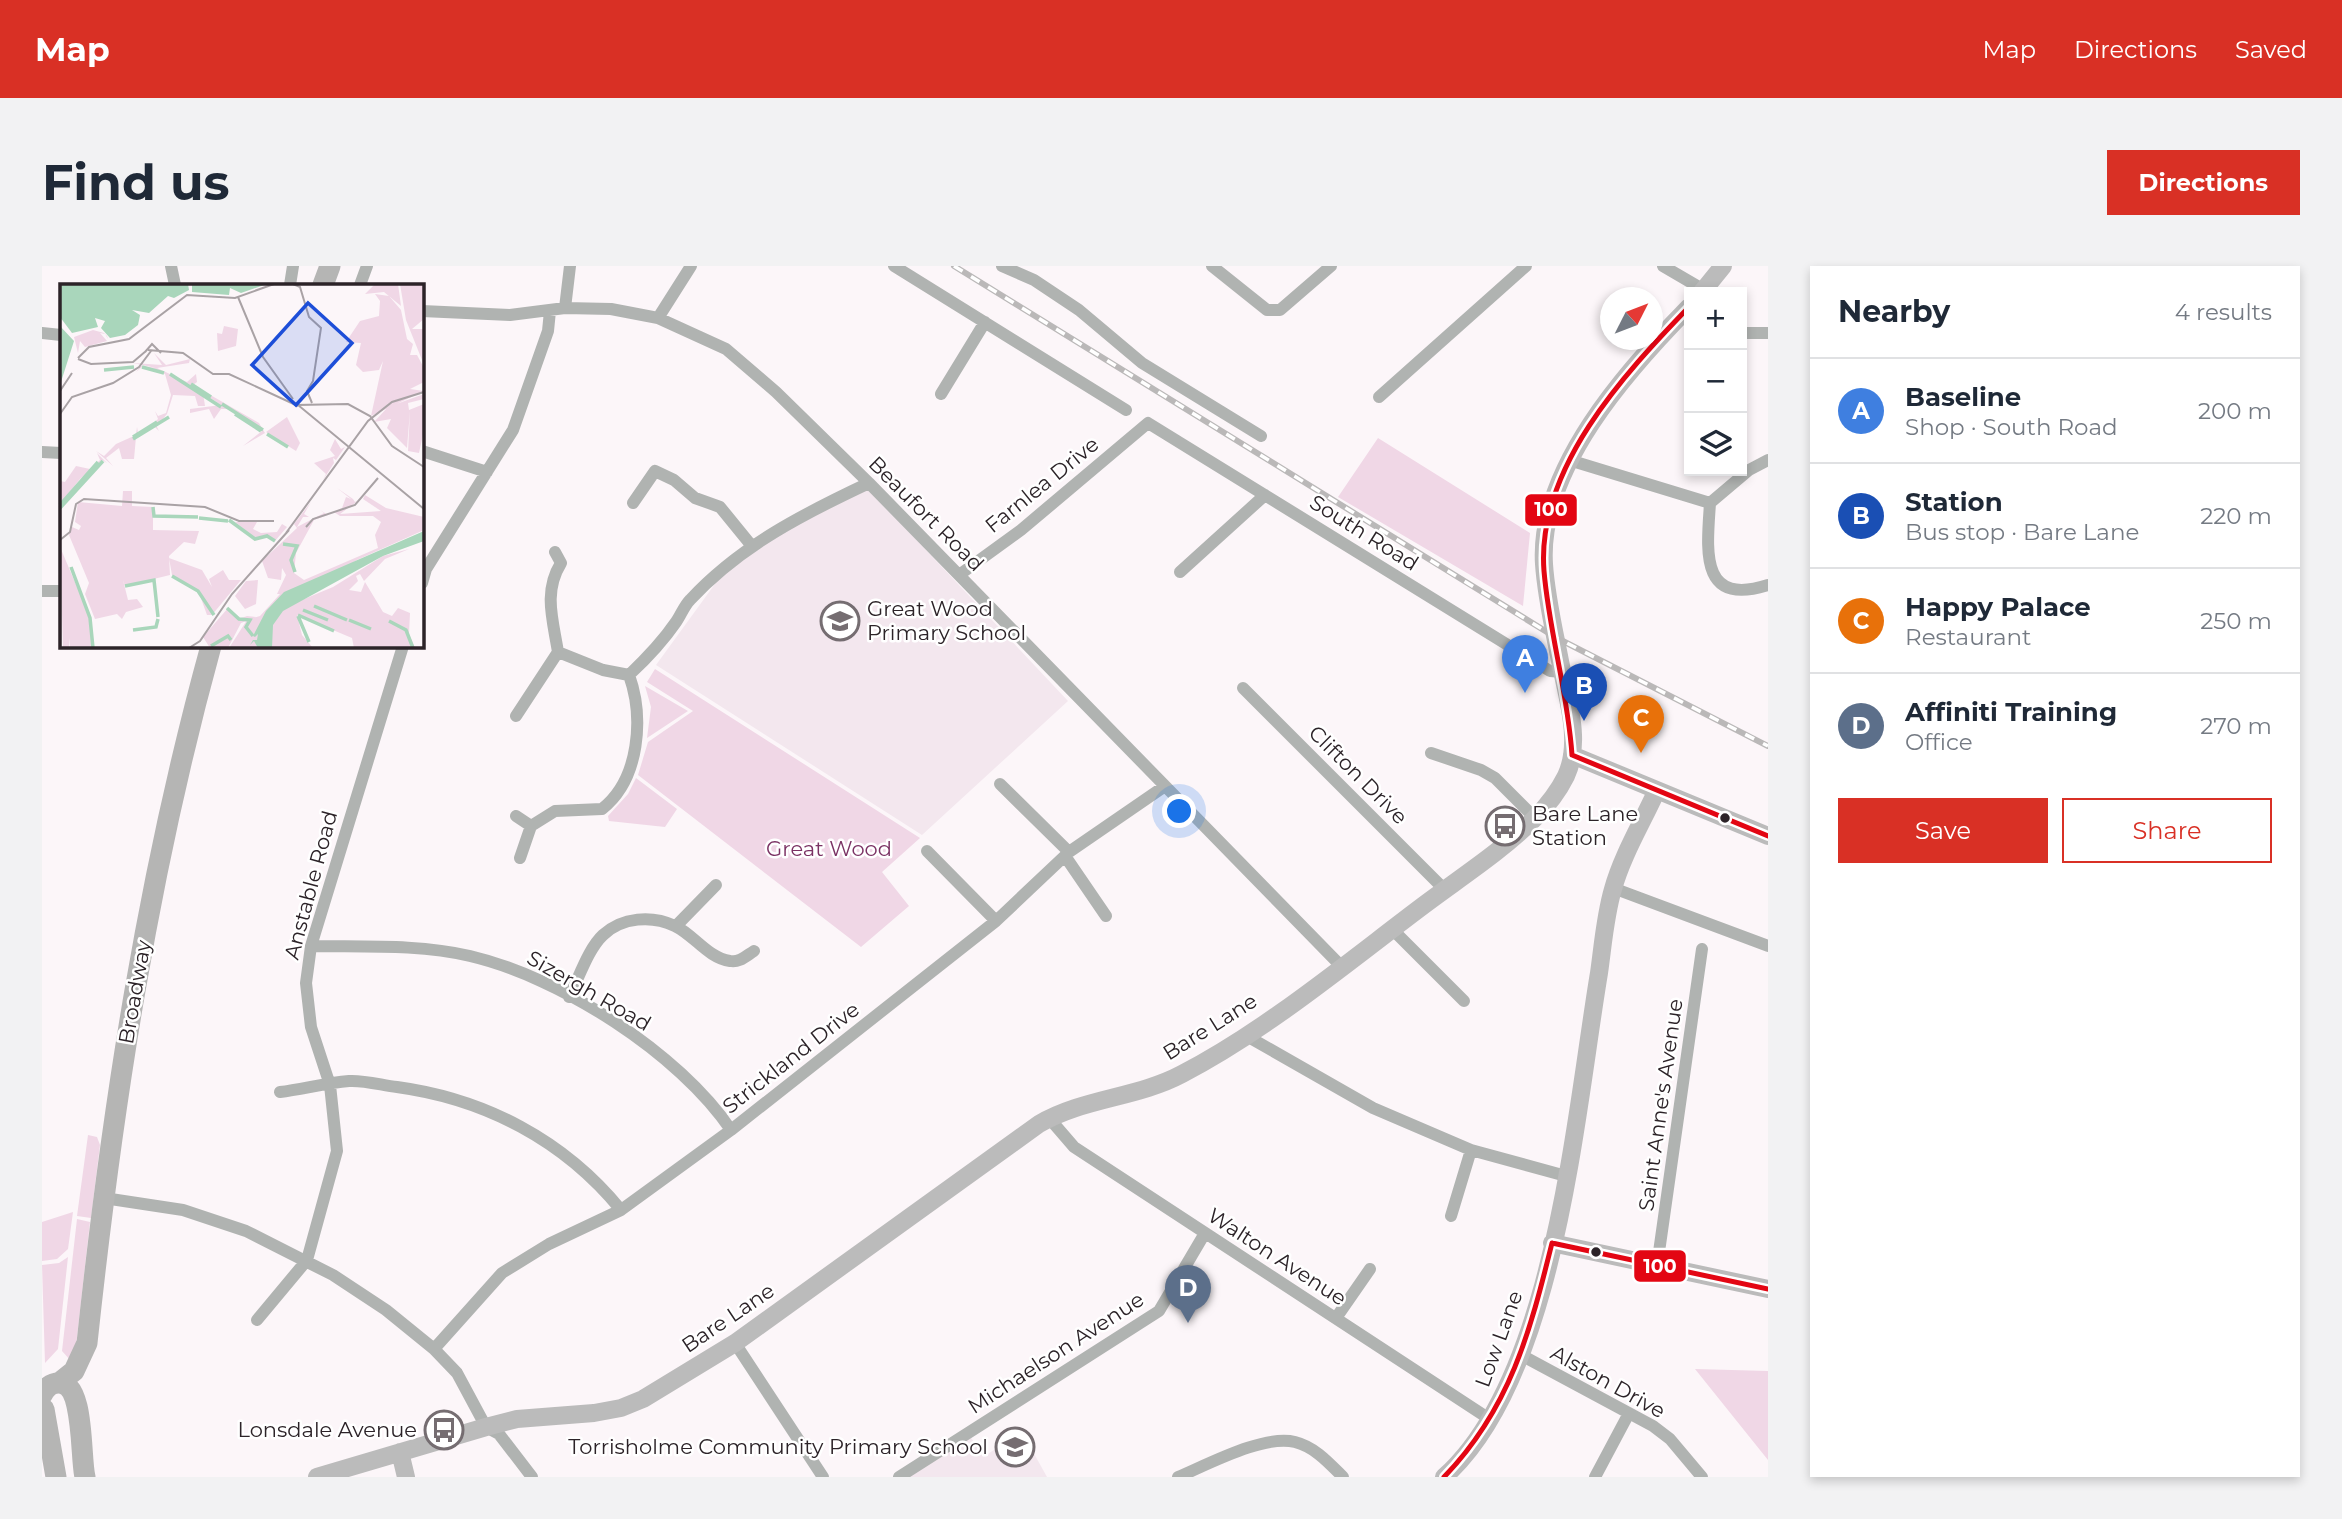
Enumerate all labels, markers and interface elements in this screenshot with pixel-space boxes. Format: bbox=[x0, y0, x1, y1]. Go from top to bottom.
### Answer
text: Map bbox=[35, 29, 110, 69]
text: Map bbox=[1983, 35, 2036, 64]
text: Directions bbox=[2074, 35, 2197, 64]
text: Saved bbox=[2235, 35, 2307, 64]
button: Directions bbox=[2107, 150, 2300, 215]
text: Find us bbox=[42, 153, 230, 212]
inset map bbox=[60, 284, 424, 648]
north arrow bbox=[1600, 287, 1663, 350]
map controls bbox=[1684, 287, 1747, 476]
button: + bbox=[1684, 287, 1747, 350]
text: Nearby bbox=[1838, 293, 1950, 330]
text: 4 results bbox=[2175, 298, 2272, 326]
button: − bbox=[1684, 350, 1747, 413]
text: Baseline bbox=[1905, 381, 2021, 413]
text: A bbox=[1852, 397, 1870, 425]
text: 200 m bbox=[2198, 397, 2272, 425]
button: layers bbox=[1684, 413, 1747, 476]
text: Shop · South Road bbox=[1905, 413, 2118, 441]
street label: Farnlea Drive bbox=[980, 431, 1103, 538]
street label: Beaufort Road bbox=[864, 451, 989, 576]
text: Station bbox=[1905, 486, 2003, 518]
street label: South Road bbox=[1305, 489, 1423, 576]
line badge: 100 bbox=[1524, 493, 1578, 527]
text: 100 bbox=[1534, 498, 1568, 521]
text: B bbox=[1852, 502, 1870, 530]
text: 220 m bbox=[2200, 502, 2272, 530]
text: Bus stop · Bare Lane bbox=[1905, 518, 2139, 546]
text: Happy Palace bbox=[1905, 591, 2091, 623]
place label: Great Wood Primary School bbox=[867, 596, 1026, 645]
school or university icon: Great Wood Primary School bbox=[819, 600, 861, 642]
text: C bbox=[1853, 607, 1869, 635]
text: 250 m bbox=[2200, 607, 2272, 635]
text: Restaurant bbox=[1905, 623, 2031, 651]
pin: A bbox=[1502, 635, 1548, 693]
pin: B bbox=[1561, 663, 1607, 721]
pin: C bbox=[1618, 695, 1664, 753]
text: Affiniti Training bbox=[1905, 696, 2117, 728]
text: D bbox=[1852, 712, 1871, 740]
text: 270 m bbox=[2200, 712, 2272, 740]
street label: Clifton Drive bbox=[1304, 720, 1413, 829]
text: Office bbox=[1905, 728, 1973, 756]
your location bbox=[1162, 794, 1196, 828]
button: Save bbox=[1838, 798, 2048, 863]
button: Share bbox=[2062, 798, 2272, 863]
place label: Bare Lane Station bbox=[1532, 801, 1638, 850]
bus stop icon: Bare Lane Station bbox=[1484, 805, 1526, 847]
street label: Anstable Road bbox=[279, 808, 342, 962]
unlabelled marker bbox=[1718, 811, 1732, 825]
park label: Great Wood bbox=[766, 836, 892, 861]
street label: Broadway bbox=[113, 937, 156, 1046]
street label: Sizergh Road bbox=[523, 945, 656, 1036]
street label: Bare Lane bbox=[1158, 988, 1261, 1065]
street label: Strickland Drive bbox=[717, 996, 864, 1119]
street label: Saint Anne's Avenue bbox=[1633, 997, 1688, 1213]
street label: Walton Avenue bbox=[1203, 1202, 1351, 1311]
unlabelled marker bbox=[1589, 1245, 1603, 1259]
line badge: 100 bbox=[1633, 1249, 1687, 1283]
text: 100 bbox=[1643, 1255, 1677, 1278]
pin: D bbox=[1165, 1265, 1211, 1323]
street label: Bare Lane bbox=[677, 1278, 779, 1358]
street label: Michaelson Avenue bbox=[963, 1286, 1148, 1419]
street label: Low Lane bbox=[1470, 1287, 1527, 1390]
street label: Alston Drive bbox=[1547, 1340, 1670, 1423]
bus stop icon: Lonsdale Avenue bbox=[423, 1409, 465, 1451]
place label: Lonsdale Avenue bbox=[237, 1417, 417, 1442]
school or university icon: Torrisholme Community Primary School bbox=[994, 1426, 1036, 1468]
place label: Torrisholme Community Primary School bbox=[568, 1434, 988, 1459]

